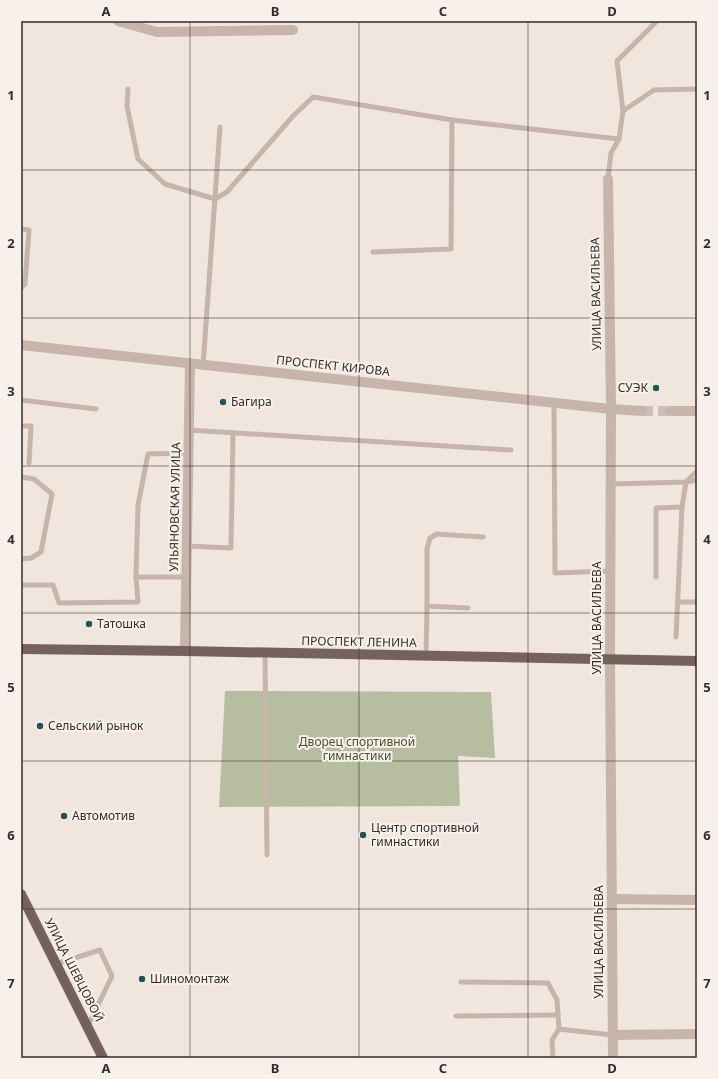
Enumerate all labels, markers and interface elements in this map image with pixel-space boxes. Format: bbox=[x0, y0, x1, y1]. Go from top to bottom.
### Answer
text: A bbox=[102, 2, 111, 20]
text: B bbox=[271, 2, 279, 20]
text: C bbox=[439, 2, 447, 20]
text: D bbox=[607, 2, 617, 20]
text: 1 bbox=[7, 86, 15, 104]
text: 1 bbox=[703, 86, 711, 104]
text: 2 bbox=[7, 234, 15, 252]
text: 2 bbox=[703, 234, 711, 252]
street label: УЛИЦА ВАСИЛЬЕВА bbox=[586, 237, 605, 351]
street label: ПРОСПЕКТ КИРОВА bbox=[275, 351, 391, 380]
place label: СУЭК bbox=[618, 379, 648, 396]
text: 3 bbox=[7, 382, 15, 400]
text: 3 bbox=[703, 382, 711, 400]
marker: СУЭК bbox=[651, 383, 661, 393]
place label: Багира bbox=[231, 393, 272, 410]
marker: Багира bbox=[218, 397, 228, 407]
street label: УЛЬЯНОВСКАЯ УЛИЦА bbox=[165, 442, 184, 572]
text: 4 bbox=[7, 530, 15, 548]
text: 4 bbox=[703, 530, 711, 548]
street label: УЛИЦА ВАСИЛЬЕВА bbox=[588, 561, 605, 675]
place label: Татошка bbox=[97, 615, 146, 632]
marker: Татошка bbox=[84, 619, 94, 629]
street label: ПРОСПЕКТ ЛЕНИНА bbox=[301, 632, 417, 651]
text: 5 bbox=[7, 678, 15, 696]
text: 5 bbox=[703, 678, 711, 696]
place label: Сельский рынок bbox=[48, 717, 144, 734]
marker: Сельский рынок bbox=[35, 721, 45, 731]
park label: Дворец спортивной гимнастики bbox=[299, 733, 415, 764]
place label: Автомотив bbox=[72, 807, 135, 824]
marker: Автомотив bbox=[59, 811, 69, 821]
place label: Центр спортивной гимнастики bbox=[371, 819, 479, 850]
text: 6 bbox=[7, 826, 15, 844]
text: 6 bbox=[703, 826, 711, 844]
marker: Центр спортивной гимнастики bbox=[358, 830, 368, 840]
street label: УЛИЦА ВАСИЛЬЕВА bbox=[590, 885, 607, 999]
street label: УЛИЦА ШЕВЦОВОЙ bbox=[41, 915, 108, 1025]
place label: Шиномонтаж bbox=[150, 970, 230, 987]
text: 7 bbox=[7, 974, 15, 992]
marker: Шиномонтаж bbox=[137, 974, 147, 984]
text: 7 bbox=[703, 974, 711, 992]
text: A bbox=[102, 1059, 111, 1077]
text: B bbox=[271, 1059, 279, 1077]
text: C bbox=[439, 1059, 447, 1077]
text: D bbox=[607, 1059, 617, 1077]

